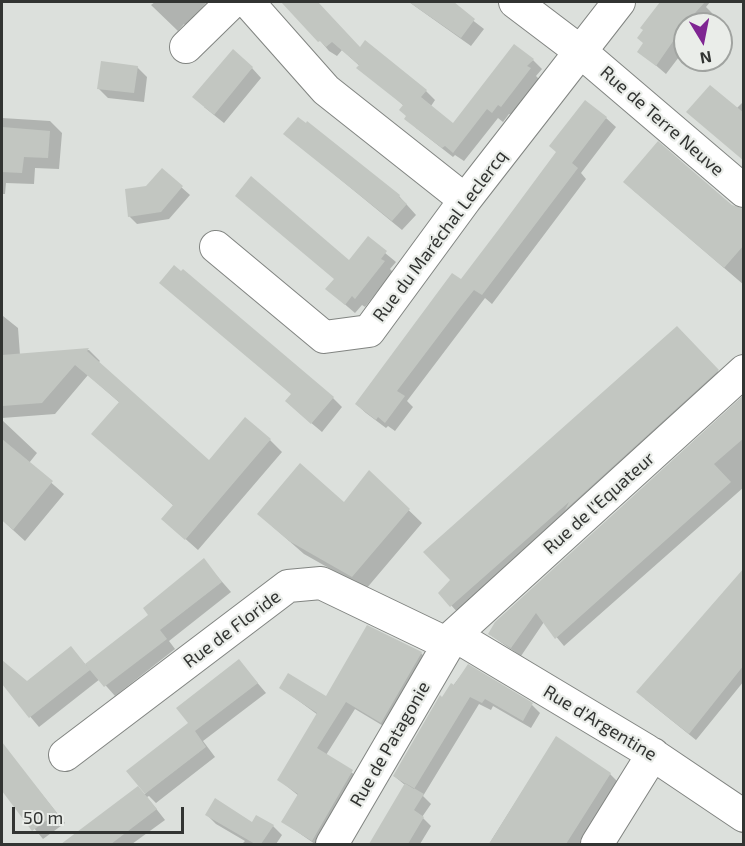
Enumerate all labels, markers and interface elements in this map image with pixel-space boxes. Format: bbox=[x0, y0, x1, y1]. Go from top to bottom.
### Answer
north arrow bbox=[673, 12, 733, 72]
text: N bbox=[699, 48, 713, 69]
street label: Rue de Terre Neuve bbox=[596, 61, 728, 181]
street label: Rue du Maréchal Leclercq bbox=[368, 146, 512, 326]
street label: Rue de l'Equateur bbox=[539, 447, 659, 559]
street label: Rue de Floride bbox=[179, 585, 285, 673]
street label: Rue de Patagonie bbox=[345, 678, 435, 810]
street label: Rue d'Argentine bbox=[539, 681, 661, 765]
scale bar bbox=[15, 795, 188, 833]
text: 50 m bbox=[23, 806, 63, 828]

